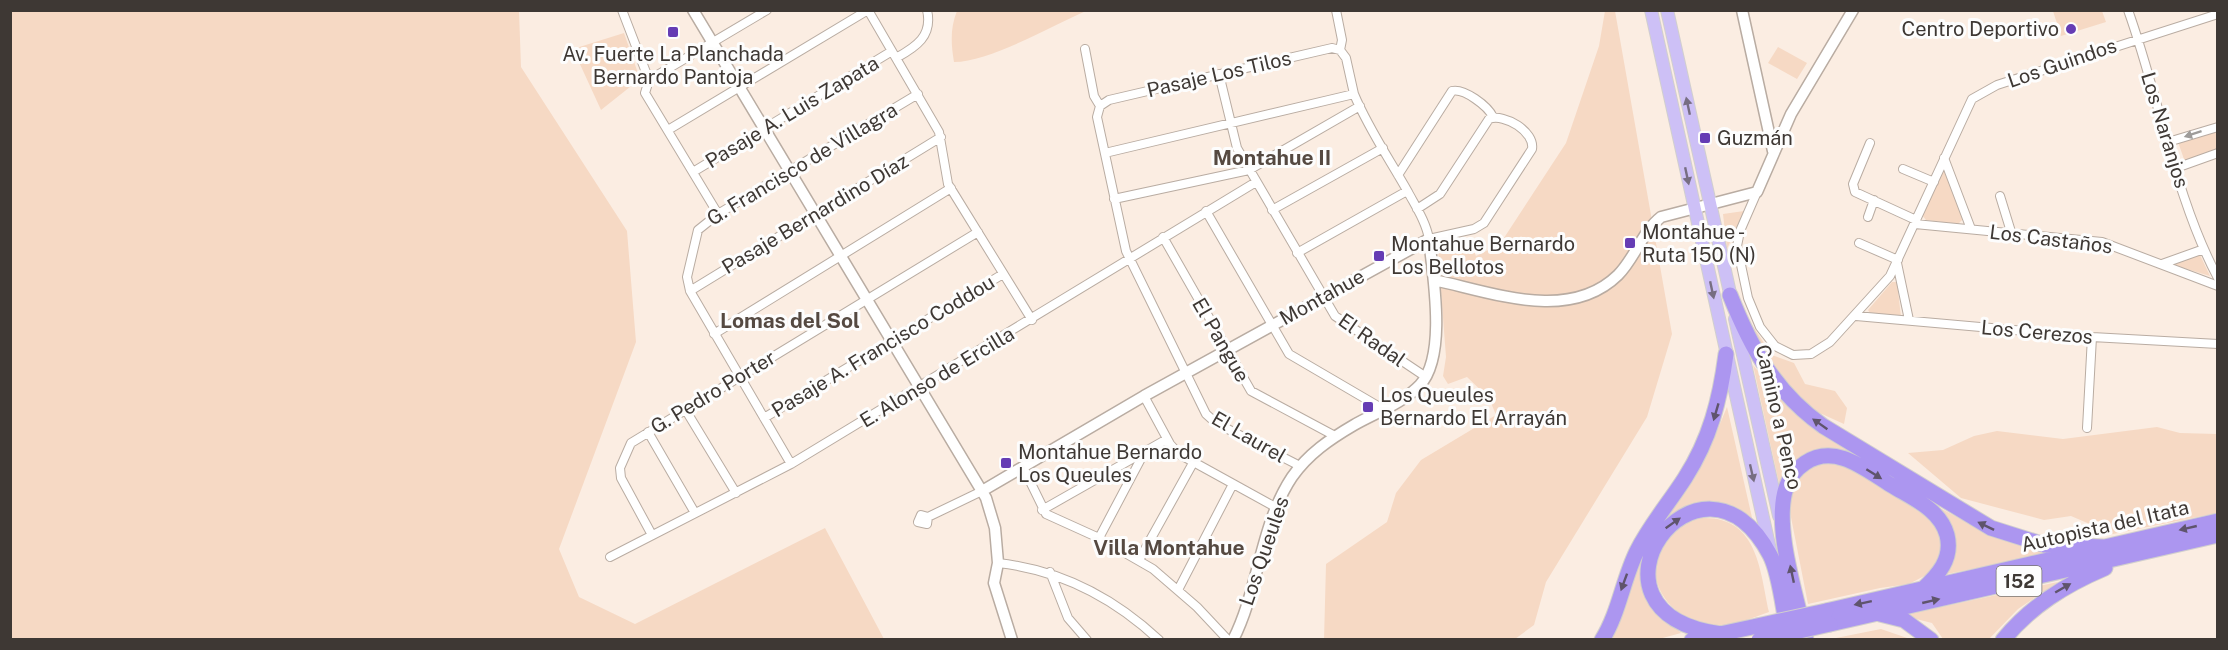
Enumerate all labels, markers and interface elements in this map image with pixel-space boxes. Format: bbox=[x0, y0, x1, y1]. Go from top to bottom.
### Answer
place label: Centro Deportivo bbox=[1901, 17, 2059, 41]
marker: Centro Deportivo bbox=[2064, 22, 2078, 36]
marker: Av. Fuerte La Planchada Bernardo Pantoja bbox=[666, 25, 680, 39]
street label: Los Guindos bbox=[2004, 33, 2120, 93]
place label: Av. Fuerte La Planchada Bernardo Pantoja bbox=[562, 42, 784, 89]
street label: Pasaje Los Tilos bbox=[1145, 46, 1293, 102]
street label: Pasaje A. Luis Zapata bbox=[701, 51, 883, 173]
street label: Los Naranjos bbox=[2136, 69, 2194, 191]
one-way arrow bbox=[1683, 96, 1693, 115]
street label: G. Francisco de Villagra bbox=[702, 98, 902, 230]
place label: Guzmán bbox=[1717, 126, 1793, 150]
one-way arrow bbox=[2184, 130, 2202, 140]
marker: Guzmán bbox=[1698, 131, 1712, 145]
district label: Montahue II bbox=[1213, 145, 1331, 170]
street label: Pasaje Bernardino Díaz bbox=[718, 149, 912, 279]
one-way arrow bbox=[1683, 167, 1693, 185]
place label: Montahue - Ruta 150 (N) bbox=[1642, 220, 1756, 267]
street label: Los Castaños bbox=[1988, 220, 2114, 258]
place label: Montahue Bernardo Los Bellotos bbox=[1391, 232, 1575, 279]
marker: Montahue - Ruta 150 (N) bbox=[1623, 236, 1637, 250]
marker: Montahue Bernardo Los Bellotos bbox=[1372, 249, 1386, 263]
street label: Montahue bbox=[1275, 264, 1369, 330]
street label: Pasaje A. Francisco Coddou bbox=[767, 270, 999, 422]
one-way arrow bbox=[1708, 280, 1717, 299]
street label: El Pangue bbox=[1187, 294, 1255, 386]
district label: Lomas del Sol bbox=[720, 308, 860, 333]
street label: El Radal bbox=[1334, 308, 1410, 372]
street label: Los Cerezos bbox=[1980, 315, 2094, 349]
street label: E. Alonso de Ercilla bbox=[855, 321, 1019, 433]
street label: Camino a Penco bbox=[1751, 342, 1807, 492]
street label: G. Pedro Porter bbox=[646, 345, 780, 439]
place label: Los Queules Bernardo El Arrayán bbox=[1380, 383, 1567, 430]
marker: Los Queules Bernardo El Arrayán bbox=[1361, 400, 1375, 414]
one-way arrow bbox=[1711, 403, 1720, 421]
street label: El Laurel bbox=[1207, 406, 1291, 468]
one-way arrow bbox=[1812, 419, 1828, 430]
place label: Montahue Bernardo Los Queules bbox=[1018, 440, 1202, 487]
marker: Montahue Bernardo Los Queules bbox=[999, 456, 1013, 470]
one-way arrow bbox=[1748, 463, 1758, 482]
one-way arrow bbox=[1865, 468, 1882, 479]
street label: Los Queules bbox=[1234, 493, 1294, 609]
street label: Autopista del Itata bbox=[2019, 495, 2191, 557]
one-way arrow bbox=[1665, 517, 1681, 529]
one-way arrow bbox=[1978, 521, 1995, 530]
one-way arrow bbox=[2179, 523, 2197, 533]
district label: Villa Montahue bbox=[1093, 535, 1245, 560]
one-way arrow bbox=[1787, 564, 1796, 583]
road number: 152 bbox=[1996, 566, 2042, 596]
one-way arrow bbox=[1618, 573, 1628, 591]
one-way arrow bbox=[2055, 583, 2071, 594]
one-way arrow bbox=[1922, 595, 1940, 605]
one-way arrow bbox=[1853, 599, 1872, 608]

